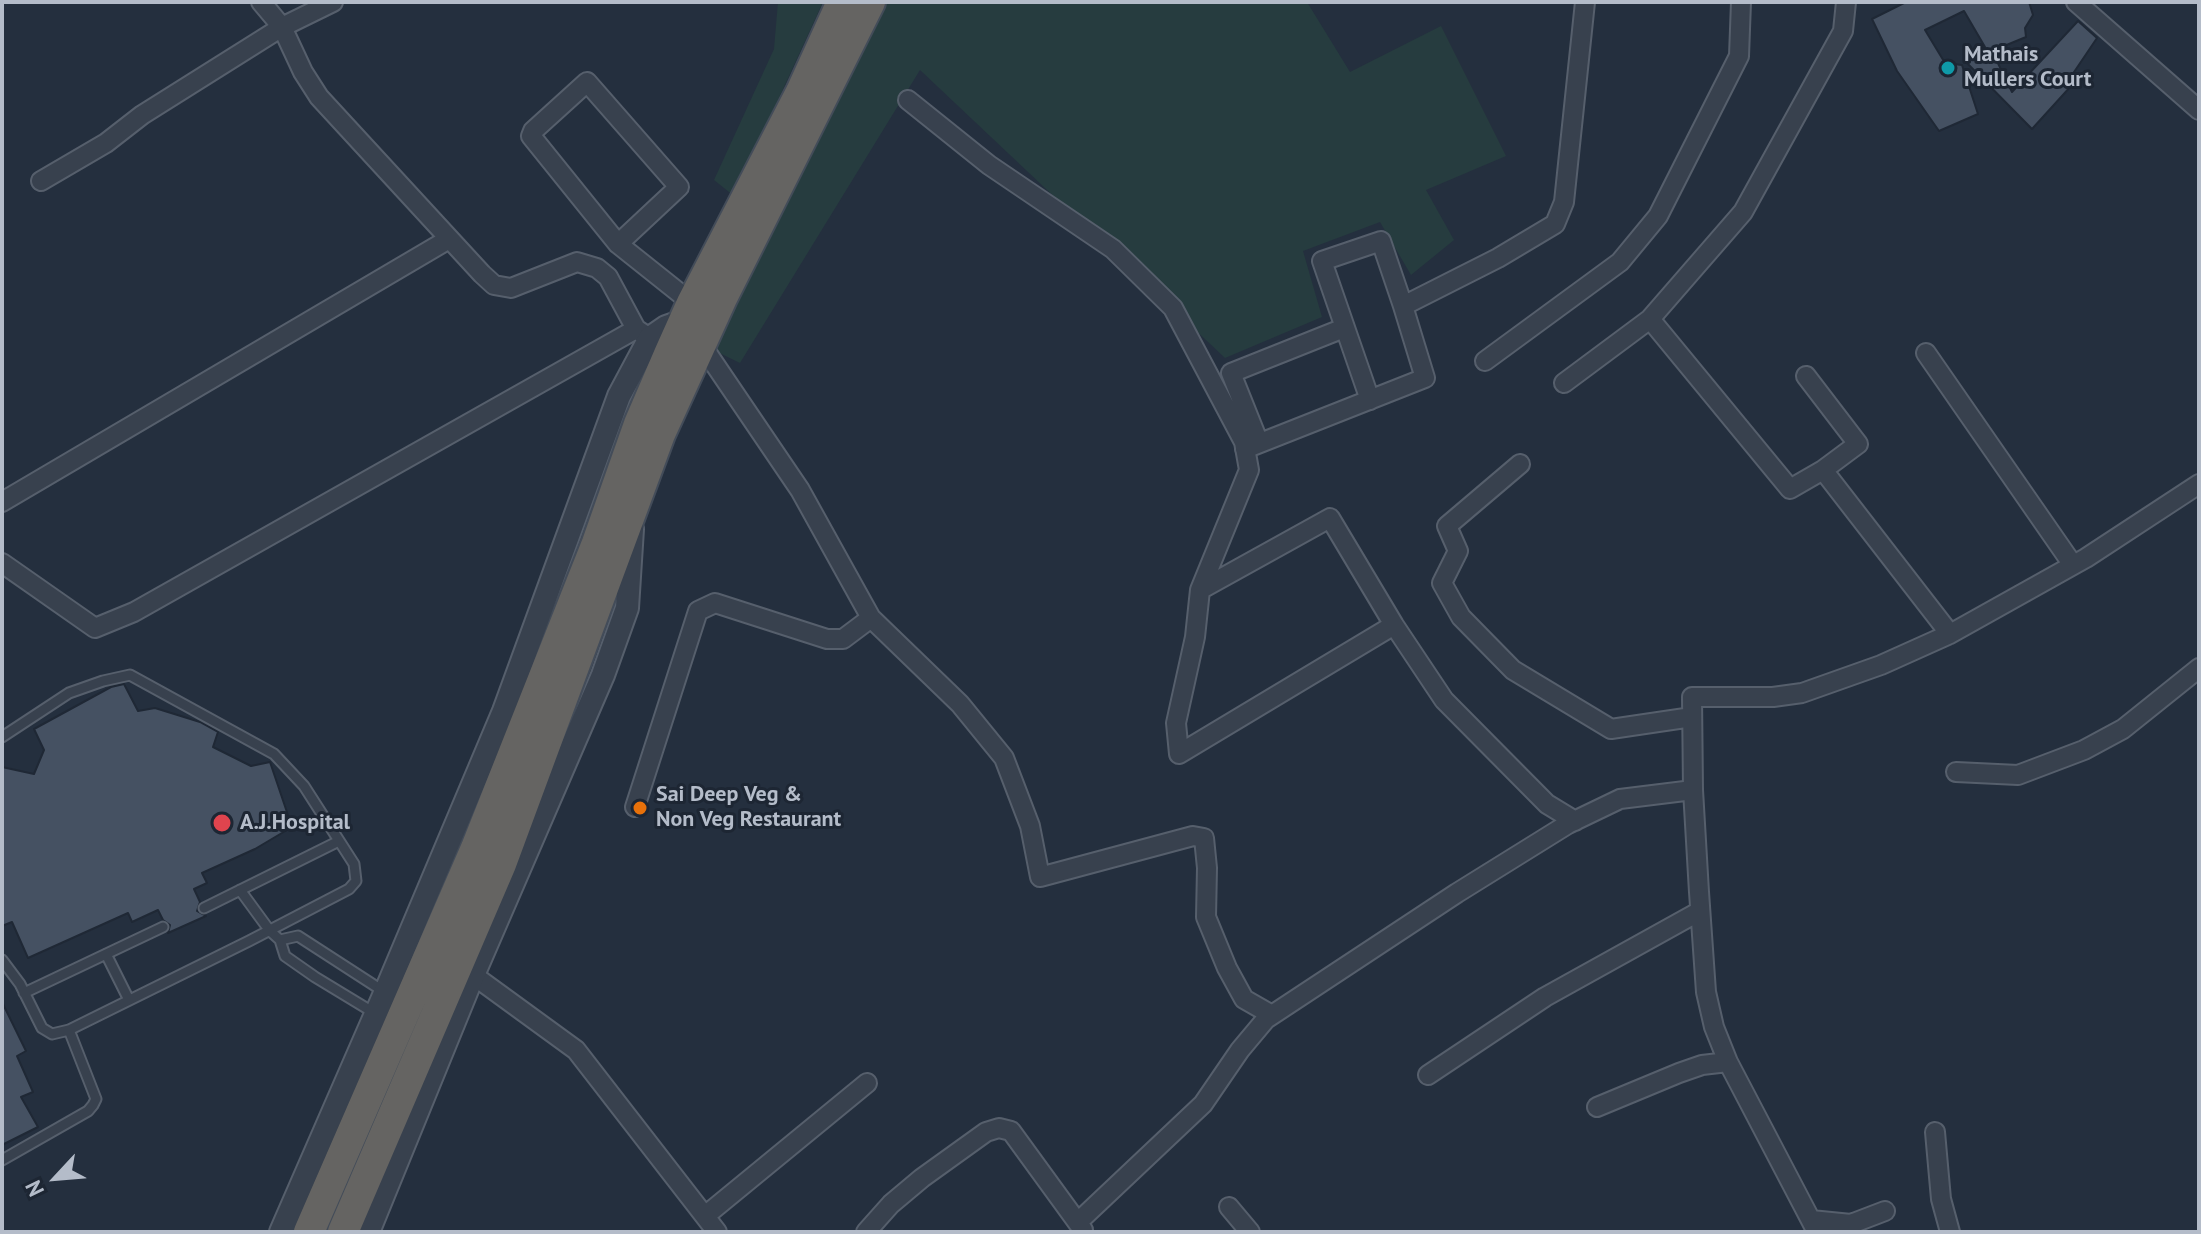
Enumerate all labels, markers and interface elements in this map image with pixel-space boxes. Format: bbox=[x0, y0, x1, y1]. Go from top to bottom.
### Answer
place label: Mathais Mullers Court bbox=[1964, 42, 2091, 94]
marker: Mathais Mullers Court bbox=[1939, 59, 1957, 77]
place label: Sai Deep Veg & Non Veg Restaurant bbox=[656, 782, 841, 834]
marker: Sai Deep Veg & Non Veg Restaurant bbox=[631, 799, 649, 817]
place label: A.J.Hospital bbox=[240, 810, 350, 836]
marker: A.J.Hospital bbox=[211, 812, 233, 834]
north arrow bbox=[16, 1138, 96, 1218]
text: N bbox=[19, 1176, 50, 1201]

